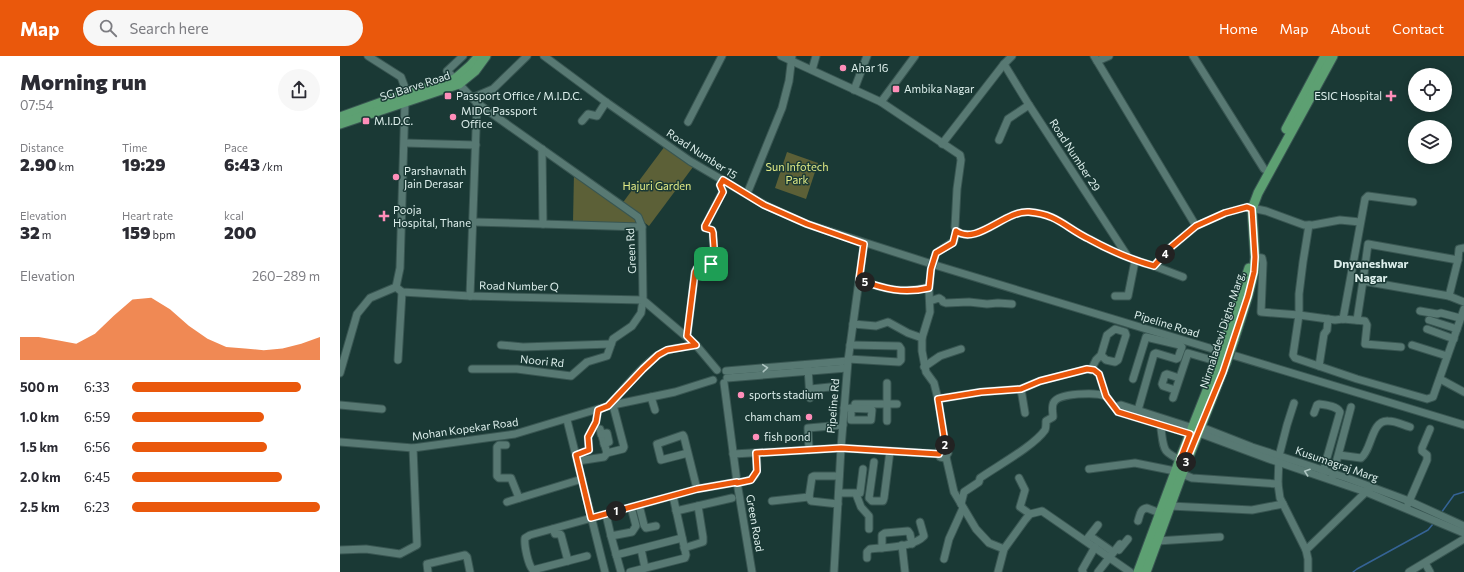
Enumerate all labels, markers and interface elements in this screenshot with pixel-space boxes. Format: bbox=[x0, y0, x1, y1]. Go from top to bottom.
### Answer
search box bbox=[83, 10, 363, 46]
text: Map bbox=[20, 17, 59, 40]
icon: search bbox=[97, 17, 119, 39]
text: Search here bbox=[129, 19, 209, 37]
text: Home bbox=[1219, 20, 1258, 37]
text: Map bbox=[1280, 20, 1308, 37]
text: About bbox=[1330, 20, 1370, 37]
text: Contact bbox=[1392, 20, 1444, 37]
place label: Ahar 16 bbox=[851, 61, 889, 74]
marker: Ahar 16 bbox=[838, 63, 848, 73]
text: Morning run bbox=[20, 68, 147, 95]
street label: SG Barve Road bbox=[378, 68, 452, 103]
map controls bbox=[1408, 68, 1452, 164]
button: locate bbox=[1408, 68, 1452, 112]
button: share bbox=[278, 69, 320, 111]
place label: Ambika Nagar bbox=[904, 82, 975, 95]
marker: Ambika Nagar bbox=[891, 84, 901, 94]
place label: Passport Office / M.I.D.C. bbox=[456, 89, 583, 102]
place label: ESIC Hospital bbox=[1314, 89, 1382, 102]
marker: ESIC Hospital bbox=[1385, 90, 1397, 102]
marker: Passport Office / M.I.D.C. bbox=[443, 91, 453, 101]
text: 07:54 bbox=[20, 97, 54, 113]
place label: MIDC Passport Office bbox=[461, 104, 537, 130]
marker: MIDC Passport Office bbox=[448, 112, 458, 122]
place label: M.I.D.C. bbox=[374, 114, 413, 127]
marker: M.I.D.C. bbox=[361, 116, 371, 126]
street label: Road Number 29 bbox=[1047, 116, 1104, 194]
button: layers bbox=[1408, 120, 1452, 164]
street label: Road Number 15 bbox=[664, 126, 740, 181]
text: Distance bbox=[20, 141, 64, 154]
text: Time bbox=[122, 141, 147, 154]
text: Pace bbox=[224, 141, 248, 154]
text: 2.90 bbox=[20, 154, 56, 175]
text: 19:29 bbox=[122, 154, 166, 175]
text: 6:43 bbox=[224, 154, 260, 175]
text: km bbox=[56, 160, 74, 173]
text: /km bbox=[260, 160, 283, 173]
park label: Sun Infotech Park bbox=[766, 160, 828, 186]
place label: Parshavnath Jain Derasar bbox=[404, 164, 466, 191]
marker: Parshavnath Jain Derasar bbox=[391, 172, 401, 182]
park label: Hajuri Garden bbox=[623, 179, 691, 192]
place label: Pooja Hospital, Thane bbox=[393, 203, 471, 229]
text: Elevation bbox=[20, 209, 66, 222]
text: Heart rate bbox=[122, 209, 173, 222]
text: kcal bbox=[224, 209, 244, 222]
marker: Pooja Hospital, Thane bbox=[378, 210, 390, 222]
text: 32 bbox=[20, 222, 40, 243]
text: 159 bbox=[122, 222, 151, 243]
text: 200 bbox=[224, 222, 257, 243]
text: m bbox=[40, 228, 51, 241]
text: bpm bbox=[151, 228, 175, 241]
street label: Green Rd bbox=[623, 228, 638, 274]
pin: 4 bbox=[1155, 244, 1175, 264]
pin bbox=[694, 247, 728, 281]
text: 4 bbox=[1162, 247, 1168, 260]
icon: arrive bbox=[700, 253, 722, 275]
district label: Dnyaneshwar Nagar bbox=[1333, 256, 1409, 284]
text: Elevation bbox=[20, 268, 75, 284]
text: 260–289 m bbox=[252, 268, 320, 284]
street label: Nirmaladevi Dighe Marg, bbox=[1196, 270, 1247, 390]
pin: 5 bbox=[855, 272, 875, 292]
text: 5 bbox=[862, 275, 868, 288]
street label: Road Number Q bbox=[479, 278, 559, 293]
street label: Pipeline Road bbox=[1133, 307, 1201, 340]
street label: Noori Rd bbox=[519, 352, 565, 369]
one-way arrow bbox=[762, 364, 768, 373]
street label: Pipeline Rd bbox=[824, 378, 841, 434]
text: 500 m bbox=[20, 379, 59, 395]
text: 6:33 bbox=[84, 379, 110, 395]
place label: sports stadium bbox=[749, 388, 823, 401]
marker: sports stadium bbox=[736, 390, 746, 400]
text: 1.0 km bbox=[20, 409, 59, 425]
text: 6:59 bbox=[84, 409, 110, 425]
place label: cham cham bbox=[745, 410, 801, 423]
marker: cham cham bbox=[804, 412, 814, 422]
street label: Mohan Kopekar Road bbox=[411, 415, 519, 442]
place label: fish pond bbox=[764, 430, 810, 443]
marker: fish pond bbox=[751, 432, 761, 442]
pin: 2 bbox=[935, 435, 955, 455]
text: 2 bbox=[942, 438, 948, 451]
text: 1.5 km bbox=[20, 439, 58, 455]
text: 6:56 bbox=[84, 439, 110, 455]
street label: Kusumagraj Marg bbox=[1294, 443, 1381, 484]
pin: 3 bbox=[1176, 452, 1196, 472]
text: 3 bbox=[1183, 455, 1189, 468]
one-way arrow bbox=[1304, 468, 1311, 477]
text: 2.0 km bbox=[20, 469, 61, 485]
text: 6:45 bbox=[84, 469, 110, 485]
street label: Green Road bbox=[744, 493, 767, 553]
text: 2.5 km bbox=[20, 499, 60, 515]
text: 6:23 bbox=[84, 499, 110, 515]
pin: 1 bbox=[606, 501, 626, 521]
text: 1 bbox=[614, 504, 618, 517]

